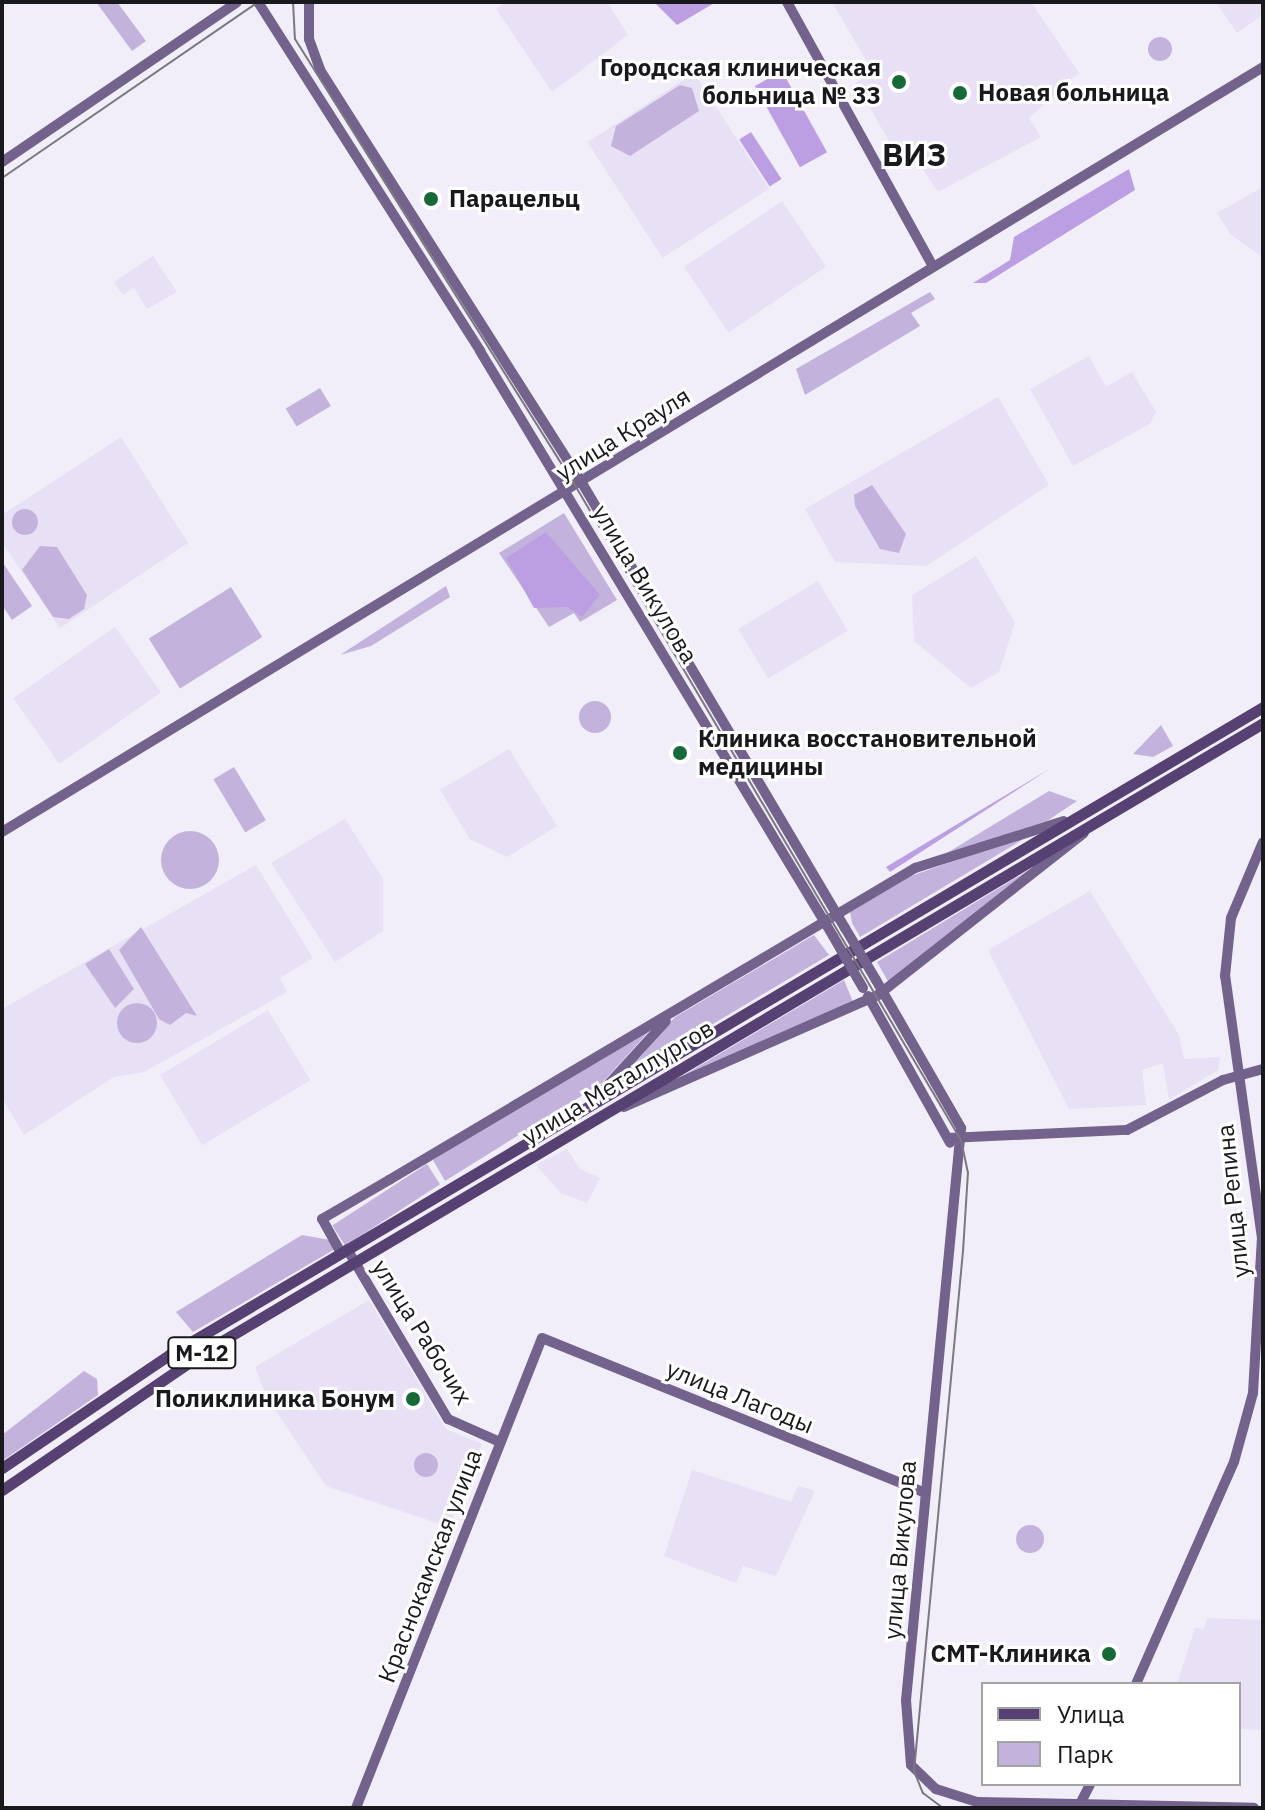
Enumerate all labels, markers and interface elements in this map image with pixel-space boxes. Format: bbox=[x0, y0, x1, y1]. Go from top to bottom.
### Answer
place label: Городская клиническая больница № 33 bbox=[600, 54, 881, 110]
marker: Городская клиническая больница № 33 bbox=[888, 71, 910, 93]
place label: Новая больница bbox=[978, 79, 1169, 107]
marker: Новая больница bbox=[949, 82, 971, 104]
district label: ВИЗ bbox=[882, 135, 946, 173]
place label: Парацельц bbox=[449, 185, 580, 213]
marker: Парацельц bbox=[420, 188, 442, 210]
street label: улица Крауля bbox=[551, 381, 695, 487]
street label: улица Викулова bbox=[586, 500, 704, 668]
place label: Клиника восстановительной медицины bbox=[698, 725, 1037, 781]
marker: Клиника восстановительной медицины bbox=[669, 742, 691, 764]
street label: улица Металлургов bbox=[517, 1013, 719, 1151]
street label: улица Репина bbox=[1211, 1123, 1255, 1279]
street label: улица Рабочих bbox=[366, 1254, 478, 1410]
road number: М-12 bbox=[166, 1335, 238, 1371]
street label: улица Лагоды bbox=[662, 1354, 818, 1440]
place label: Поликлиника Бонум bbox=[155, 1385, 395, 1413]
marker: Поликлиника Бонум bbox=[402, 1388, 424, 1410]
street label: Краснокамская улица bbox=[372, 1445, 488, 1687]
street label: улица Викулова bbox=[878, 1459, 922, 1641]
place label: СМТ-Клиника bbox=[931, 1640, 1091, 1668]
marker: СМТ-Клиника bbox=[1098, 1643, 1120, 1665]
legend bbox=[981, 1682, 1241, 1786]
text: Улица bbox=[1057, 1698, 1125, 1730]
text: Парк bbox=[1057, 1738, 1114, 1770]

